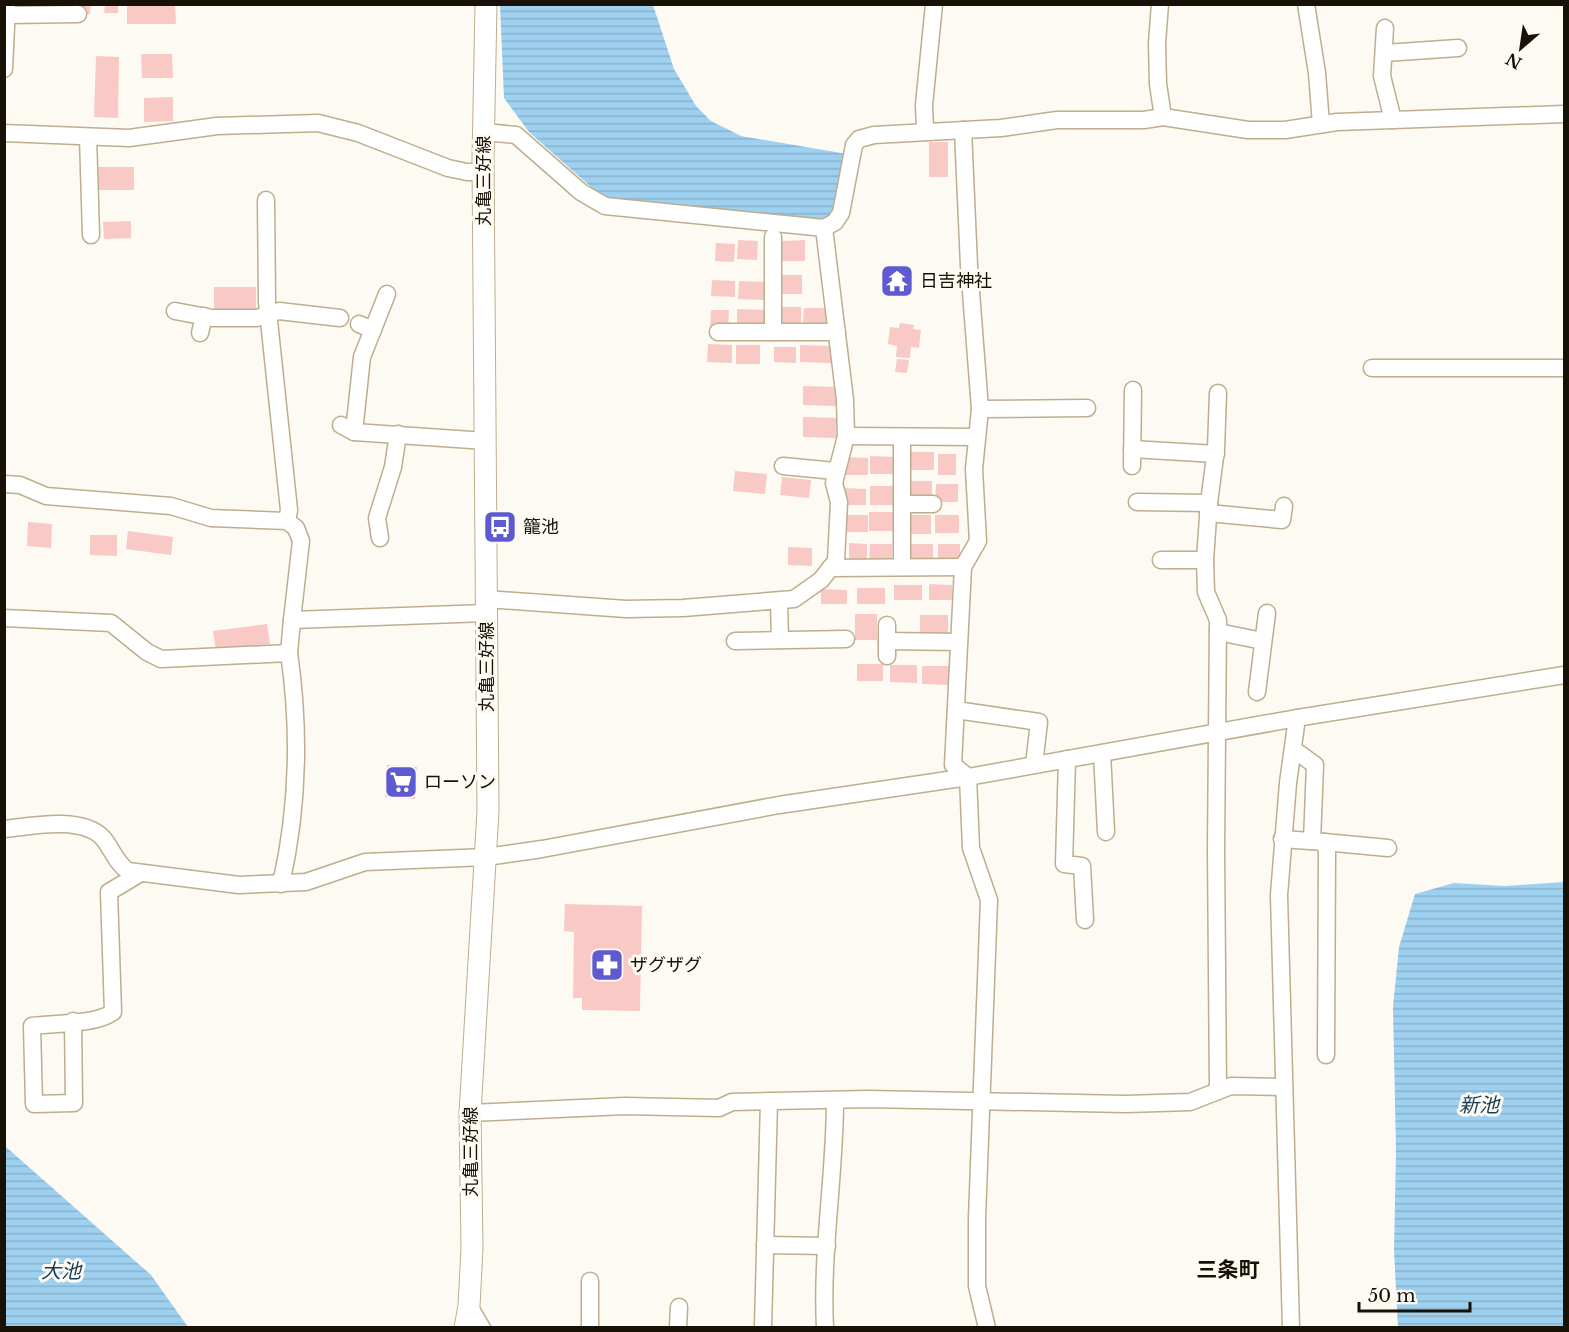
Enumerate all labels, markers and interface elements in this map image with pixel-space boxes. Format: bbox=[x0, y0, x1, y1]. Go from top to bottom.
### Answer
north arrow bbox=[1491, 18, 1551, 78]
text: N bbox=[1502, 49, 1525, 74]
street label: 丸亀三好線 bbox=[473, 136, 495, 226]
temple icon: 日吉神社 bbox=[879, 263, 915, 299]
place label: 日吉神社 bbox=[920, 270, 992, 292]
bus stop icon: 籠池 bbox=[482, 509, 518, 545]
place label: 籠池 bbox=[523, 516, 559, 538]
street label: 丸亀三好線 bbox=[476, 622, 498, 712]
supermarket icon: ローソン bbox=[383, 764, 419, 800]
place label: ローソン bbox=[424, 771, 496, 793]
pharmacy icon: ザグザグ bbox=[589, 947, 625, 983]
place label: ザグザグ bbox=[630, 954, 702, 976]
water label: 新池 bbox=[1459, 1093, 1501, 1117]
street label: 丸亀三好線 bbox=[460, 1107, 482, 1197]
district label: 三条町 bbox=[1197, 1257, 1260, 1283]
water label: 大池 bbox=[41, 1259, 83, 1283]
scale bar bbox=[1359, 1275, 1470, 1313]
text: 50 m bbox=[1368, 1285, 1416, 1307]

